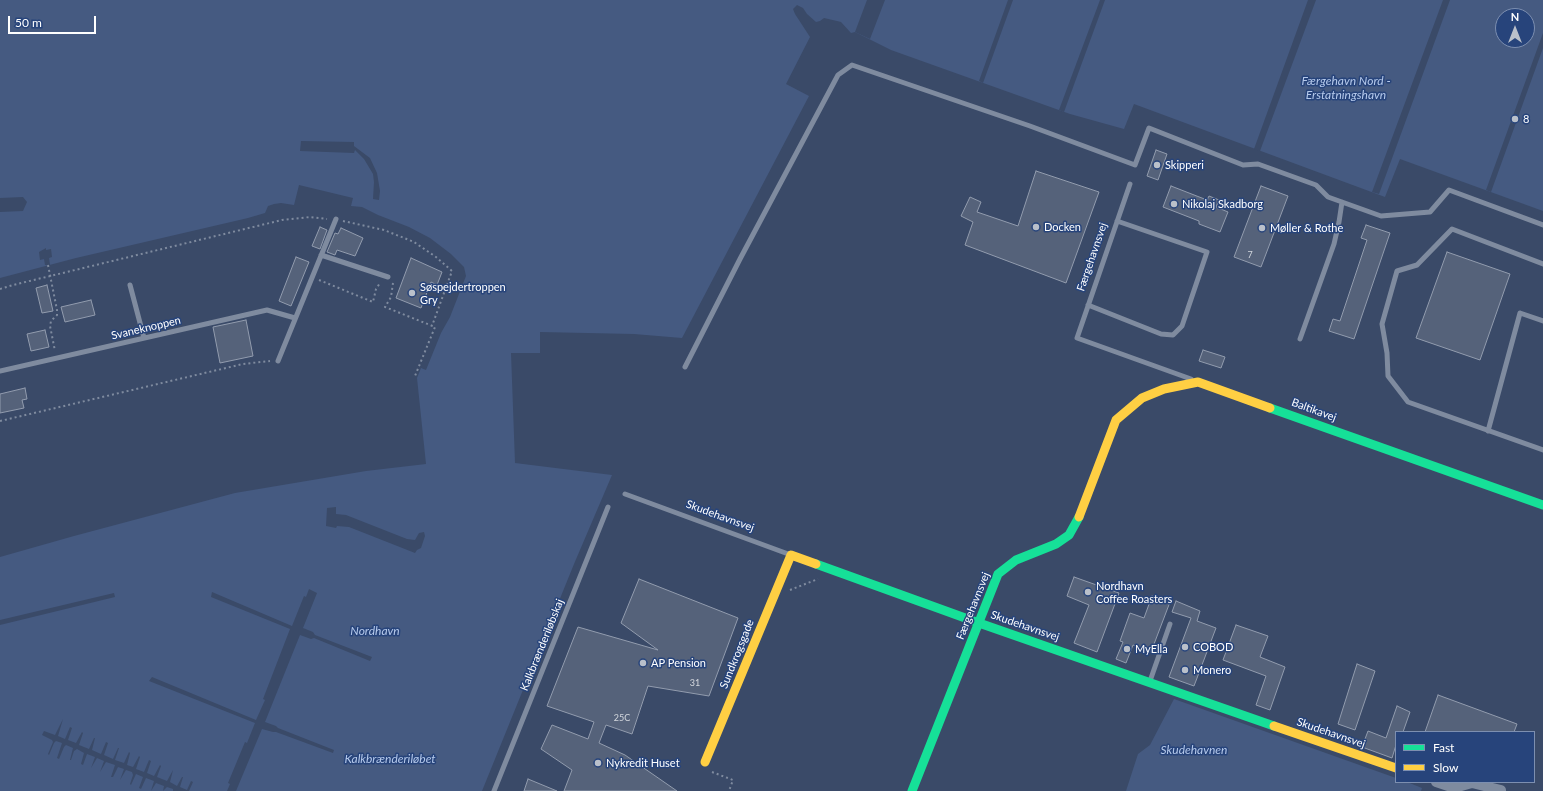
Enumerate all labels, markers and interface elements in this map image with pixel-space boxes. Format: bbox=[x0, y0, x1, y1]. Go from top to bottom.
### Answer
scale bar bbox=[10, 8, 98, 34]
north arrow bbox=[1495, 8, 1535, 48]
text: N bbox=[1511, 10, 1519, 23]
text: 50 m bbox=[15, 15, 42, 30]
water label: Færgehavn Nord - Erstatningshavn bbox=[1301, 74, 1391, 102]
place label: 8 bbox=[1523, 112, 1529, 126]
marker: 8 bbox=[1510, 114, 1520, 124]
place label: Skipperi bbox=[1165, 158, 1204, 172]
marker: Skipperi bbox=[1152, 160, 1162, 170]
place label: Nikolaj Skadborg bbox=[1182, 197, 1263, 211]
marker: Nikolaj Skadborg bbox=[1169, 199, 1179, 209]
place label: Docken bbox=[1044, 220, 1081, 234]
street label: Færgehavnsvej bbox=[1074, 221, 1110, 293]
place label: Møller & Rothe bbox=[1270, 221, 1343, 235]
marker: Docken bbox=[1031, 222, 1041, 232]
marker: Møller & Rothe bbox=[1257, 223, 1267, 233]
house number: 7 bbox=[1247, 250, 1253, 260]
place label: Søspejdertroppen Gry bbox=[420, 280, 506, 306]
marker: Søspejdertroppen Gry bbox=[407, 288, 417, 298]
street label: Svaneknoppen bbox=[110, 314, 182, 342]
street label: Baltikavej bbox=[1290, 396, 1338, 424]
street label: Skudehavnsvej bbox=[684, 498, 756, 534]
street label: Færgehavnsvej bbox=[953, 570, 993, 642]
place label: Nordhavn Coffee Roasters bbox=[1096, 579, 1172, 605]
marker: Nordhavn Coffee Roasters bbox=[1083, 587, 1093, 597]
street label: Kalkbrænderiløbskaj bbox=[518, 597, 566, 693]
street label: Skudehavnsvej bbox=[989, 608, 1061, 644]
street label: Sundkrogsgade bbox=[717, 617, 757, 691]
water label: Nordhavn bbox=[350, 624, 400, 638]
place label: COBOD bbox=[1193, 640, 1233, 654]
place label: MyElla bbox=[1135, 642, 1168, 656]
marker: COBOD bbox=[1180, 642, 1190, 652]
marker: MyElla bbox=[1122, 644, 1132, 654]
place label: AP Pension bbox=[651, 656, 706, 670]
marker: AP Pension bbox=[638, 658, 648, 668]
place label: Monero bbox=[1193, 663, 1231, 677]
marker: Monero bbox=[1180, 665, 1190, 675]
house number: 31 bbox=[690, 678, 700, 688]
house number: 25C bbox=[614, 713, 630, 723]
street label: Skudehavnsvej bbox=[1295, 715, 1367, 751]
legend bbox=[1395, 731, 1535, 783]
text: Fast bbox=[1433, 740, 1454, 755]
water label: Skudehavnen bbox=[1161, 743, 1227, 757]
water label: Kalkbrænderiløbet bbox=[344, 752, 436, 766]
place label: Nykredit Huset bbox=[606, 756, 680, 770]
marker: Nykredit Huset bbox=[593, 758, 603, 768]
text: Slow bbox=[1433, 760, 1458, 775]

